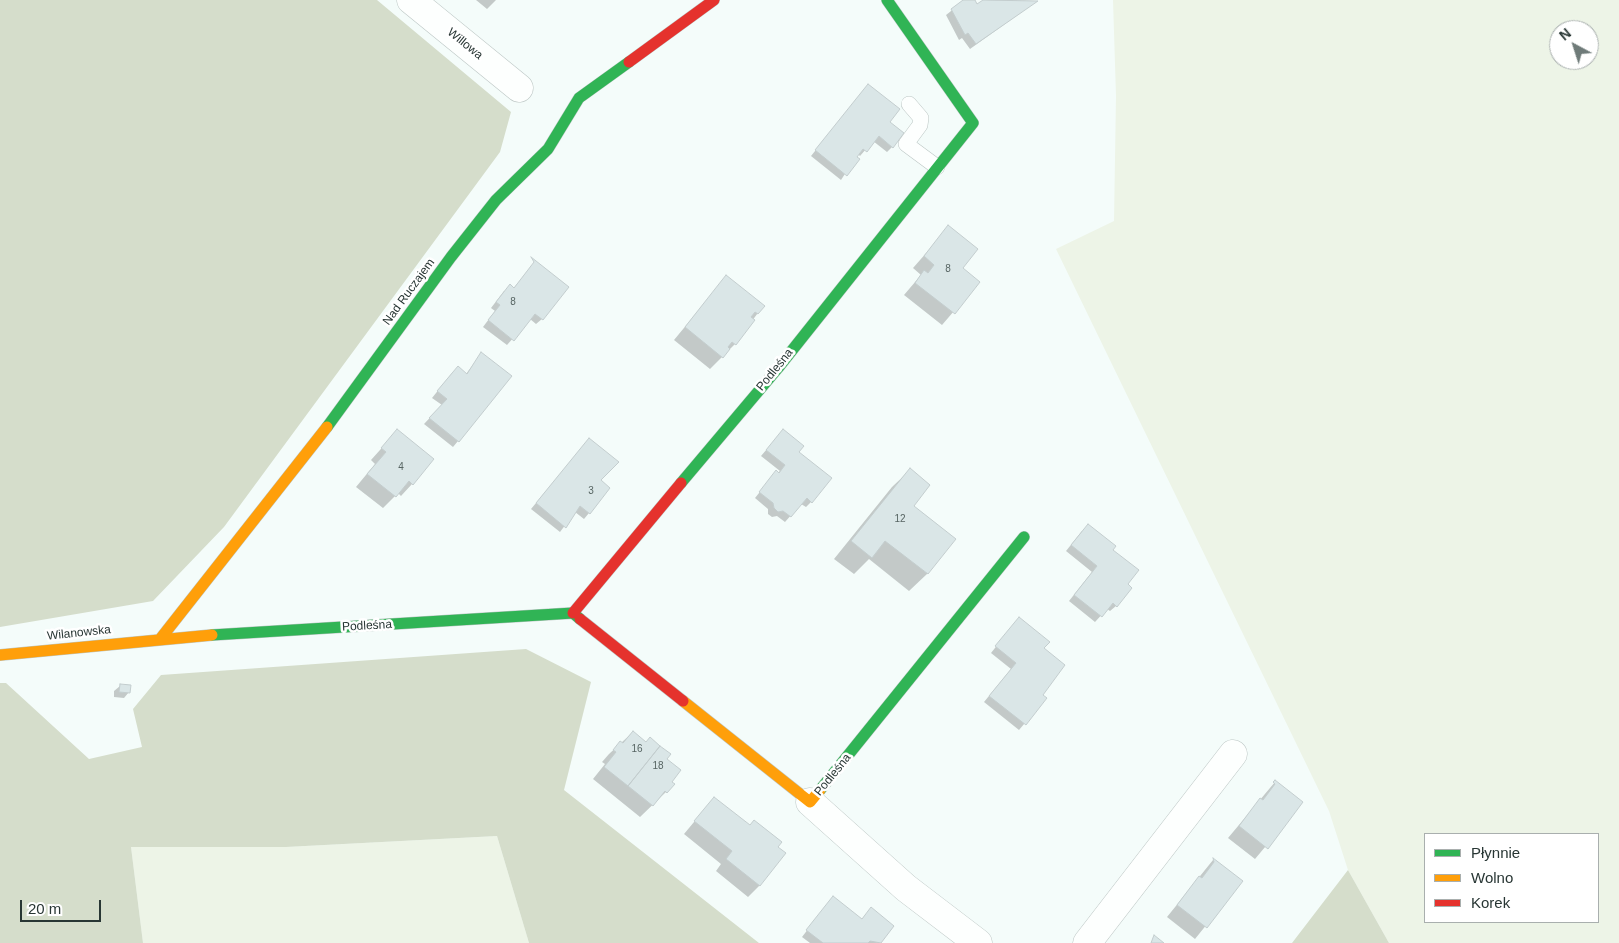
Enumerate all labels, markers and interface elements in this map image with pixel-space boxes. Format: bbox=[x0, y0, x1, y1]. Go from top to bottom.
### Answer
north arrow bbox=[1549, 20, 1599, 70]
street label: Willowa bbox=[444, 25, 486, 63]
text: N bbox=[1556, 25, 1574, 44]
street label: Nad Ruczajem bbox=[380, 256, 438, 328]
house number: 8 bbox=[945, 263, 951, 275]
house number: 8 bbox=[510, 296, 516, 308]
street label: Podleśna bbox=[754, 346, 796, 394]
house number: 4 bbox=[398, 461, 404, 473]
house number: 3 bbox=[588, 485, 594, 497]
house number: 12 bbox=[894, 513, 906, 525]
street label: Podleśna bbox=[342, 618, 392, 634]
street label: Wilanowska bbox=[46, 622, 112, 644]
house number: 16 bbox=[631, 743, 643, 755]
street label: Podleśna bbox=[812, 751, 854, 799]
house number: 18 bbox=[652, 760, 664, 772]
legend bbox=[1424, 833, 1599, 923]
text: Płynnie bbox=[1471, 844, 1520, 861]
text: Wolno bbox=[1471, 869, 1513, 886]
scale bar bbox=[22, 890, 104, 922]
text: Korek bbox=[1471, 894, 1510, 911]
text: 20 m bbox=[28, 900, 61, 917]

